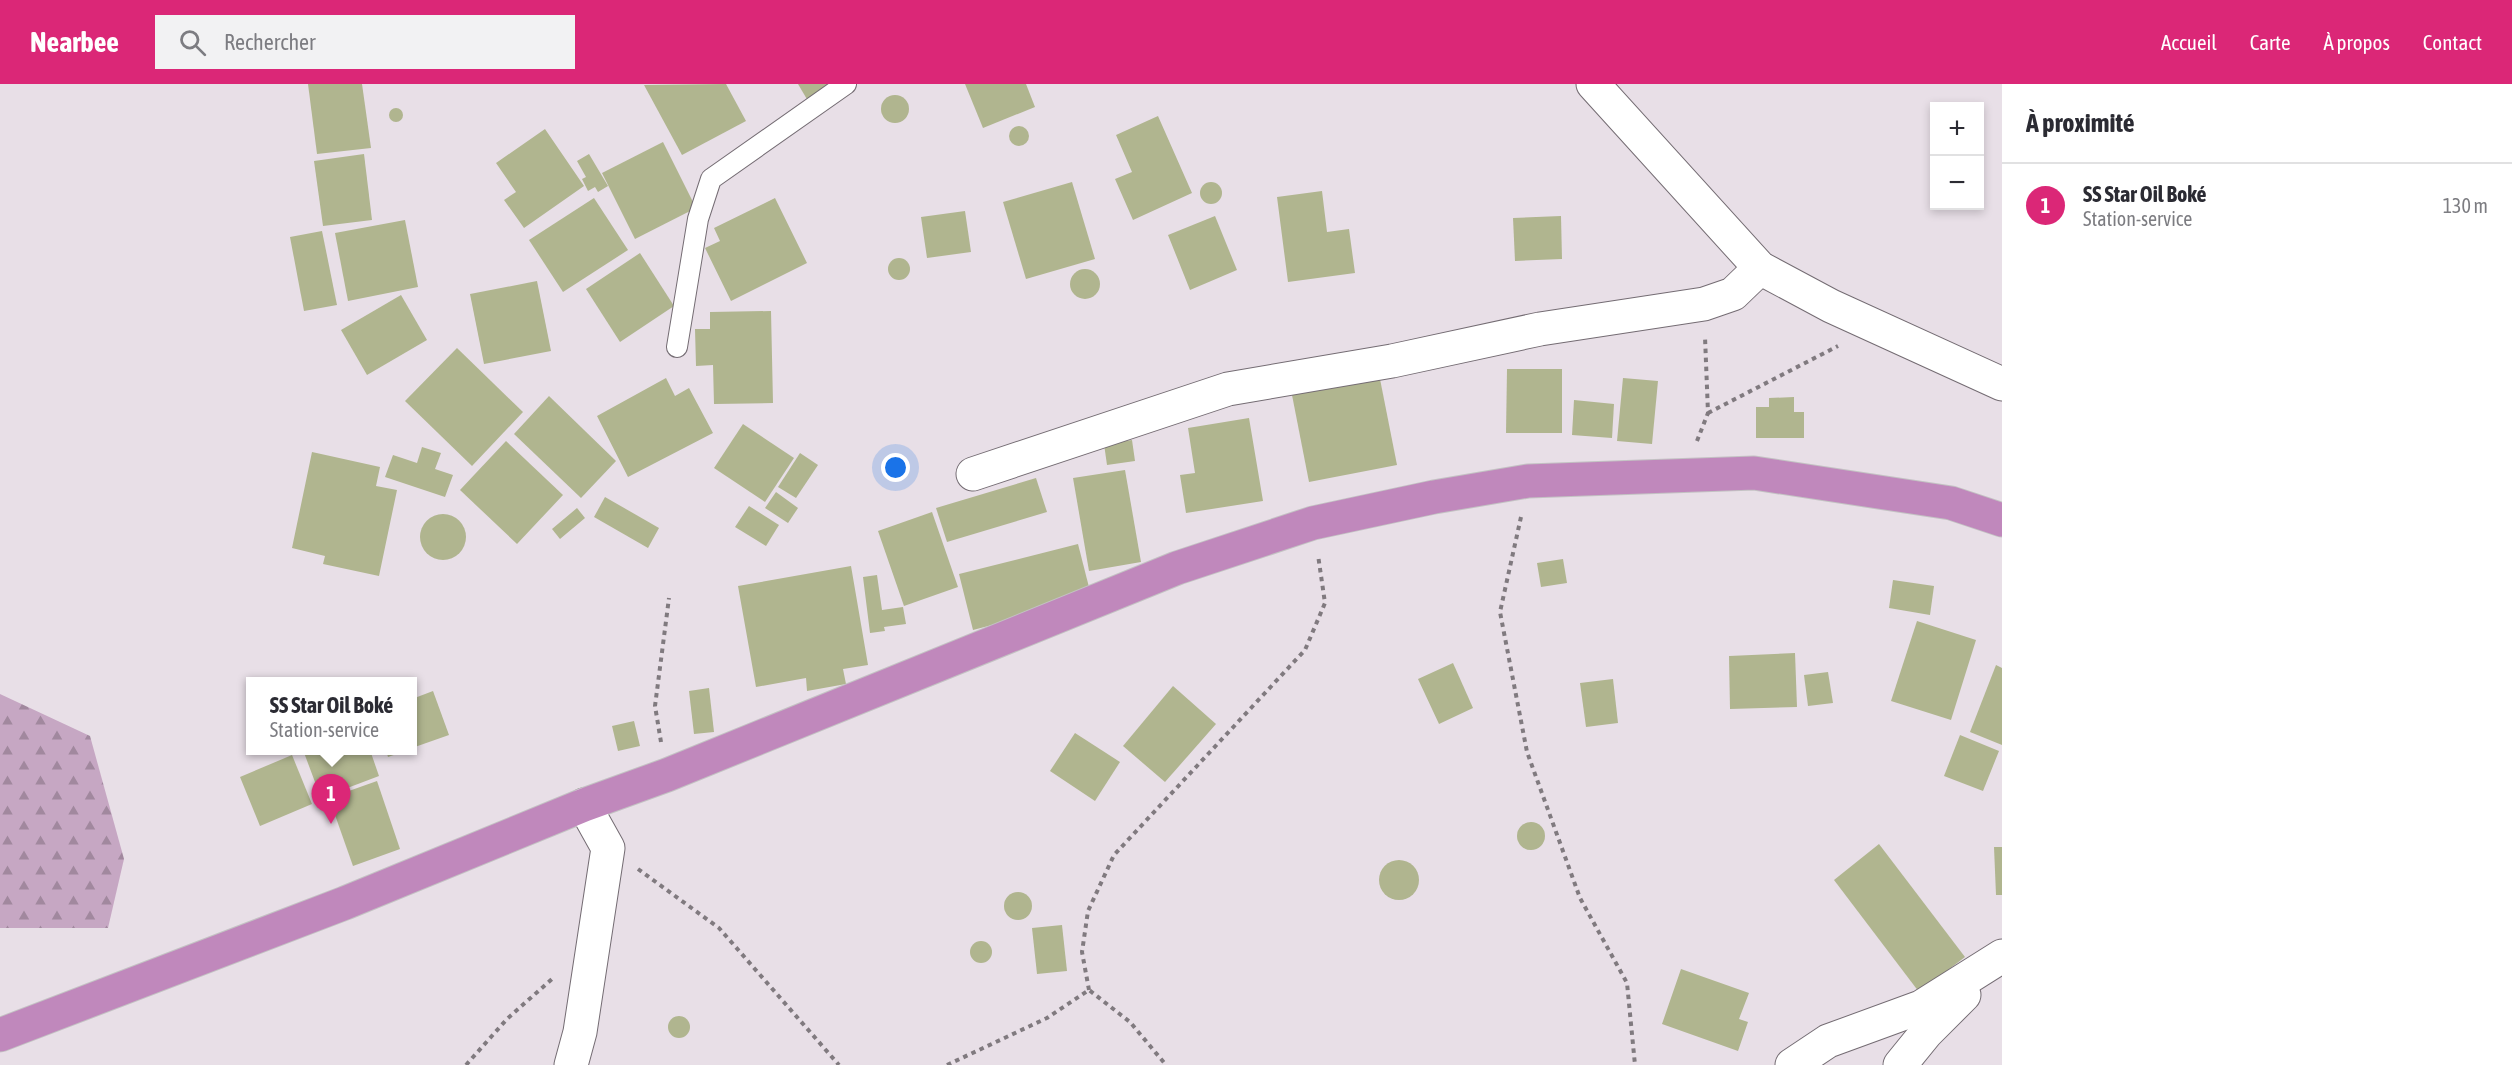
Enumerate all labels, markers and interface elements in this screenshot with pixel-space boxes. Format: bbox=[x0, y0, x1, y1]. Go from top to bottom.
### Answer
search box bbox=[155, 15, 575, 69]
text: Nearbee bbox=[30, 26, 119, 58]
icon: search bbox=[176, 26, 209, 59]
text: Rechercher bbox=[224, 29, 316, 55]
text: Accueil bbox=[2161, 30, 2217, 54]
text: Carte bbox=[2250, 30, 2290, 54]
text: À propos bbox=[2323, 30, 2390, 54]
text: Contact bbox=[2423, 30, 2482, 54]
map controls bbox=[1930, 102, 1984, 210]
button: + bbox=[1930, 102, 1984, 156]
text: À proximité bbox=[2026, 108, 2134, 138]
button: − bbox=[1930, 156, 1984, 210]
text: SS Star Oil Boké bbox=[2083, 181, 2207, 207]
text: 1 bbox=[2041, 194, 2050, 217]
text: 130 m bbox=[2443, 194, 2488, 217]
text: Station-service bbox=[2083, 207, 2192, 230]
your location bbox=[881, 453, 910, 482]
popup bbox=[246, 677, 417, 755]
text: SS Star Oil Boké bbox=[270, 692, 393, 718]
text: Station-service bbox=[270, 718, 379, 741]
pin: 1 bbox=[312, 774, 350, 824]

